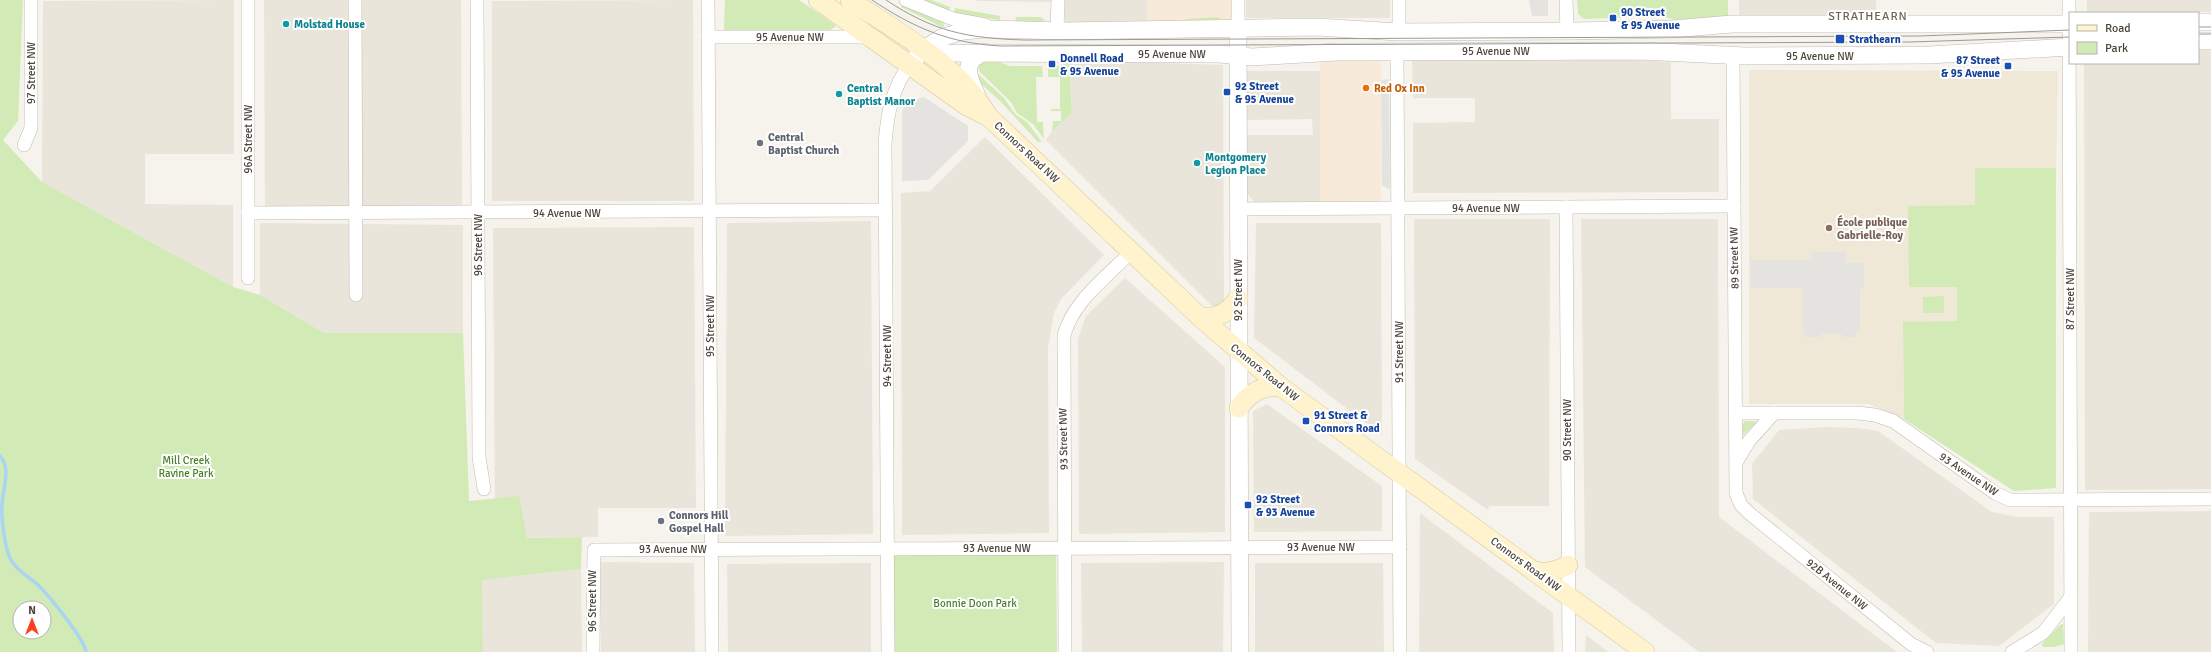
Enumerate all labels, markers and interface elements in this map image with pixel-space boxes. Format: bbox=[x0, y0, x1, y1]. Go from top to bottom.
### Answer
place label: 90 Street & 95 Avenue bbox=[1621, 6, 1680, 32]
district label: STRATHEARN bbox=[1828, 9, 1908, 24]
legend bbox=[2069, 12, 2199, 64]
marker: 90 Street & 95 Avenue bbox=[1608, 13, 1618, 23]
place label: Molstad House bbox=[294, 18, 365, 31]
marker: Molstad House bbox=[281, 19, 291, 29]
text: Road bbox=[2105, 21, 2131, 36]
street label: 95 Avenue NW bbox=[756, 31, 825, 44]
marker: Strathearn bbox=[1834, 33, 1846, 45]
place label: Strathearn bbox=[1849, 33, 1901, 46]
street label: 97 Street NW bbox=[25, 41, 38, 104]
text: Park bbox=[2105, 41, 2128, 56]
street label: 95 Avenue NW bbox=[1462, 45, 1531, 58]
street label: 95 Avenue NW bbox=[1138, 48, 1207, 61]
street label: 95 Avenue NW bbox=[1786, 50, 1855, 63]
place label: Donnell Road & 95 Avenue bbox=[1060, 52, 1124, 78]
place label: 87 Street & 95 Avenue bbox=[1941, 54, 2001, 80]
marker: Donnell Road & 95 Avenue bbox=[1047, 59, 1057, 69]
marker: 87 Street & 95 Avenue bbox=[2003, 61, 2013, 71]
place label: 92 Street & 95 Avenue bbox=[1235, 80, 1294, 106]
place label: Central Baptist Manor bbox=[847, 82, 916, 108]
place label: Red Ox Inn bbox=[1374, 82, 1425, 95]
marker: Red Ox Inn bbox=[1361, 83, 1371, 93]
marker: 92 Street & 95 Avenue bbox=[1222, 87, 1232, 97]
marker: Central Baptist Manor bbox=[834, 89, 844, 99]
street label: 96A Street NW bbox=[242, 104, 255, 173]
street label: Connors Road NW bbox=[991, 119, 1062, 186]
place label: Central Baptist Church bbox=[768, 131, 839, 157]
marker: Central Baptist Church bbox=[755, 138, 765, 148]
place label: Montgomery Legion Place bbox=[1205, 151, 1267, 177]
marker: Montgomery Legion Place bbox=[1192, 158, 1202, 168]
street label: 94 Avenue NW bbox=[1452, 202, 1521, 215]
street label: 94 Avenue NW bbox=[533, 207, 602, 220]
street label: 96 Street NW bbox=[472, 213, 485, 276]
place label: École publique Gabrielle-Roy bbox=[1837, 215, 1908, 242]
marker: École publique Gabrielle-Roy bbox=[1824, 223, 1834, 233]
street label: 89 Street NW bbox=[1727, 226, 1742, 289]
street label: 92 Street NW bbox=[1232, 258, 1245, 321]
street label: 87 Street NW bbox=[2064, 267, 2077, 330]
street label: 95 Street NW bbox=[704, 294, 717, 357]
street label: 91 Street NW bbox=[1393, 320, 1406, 383]
street label: 94 Street NW bbox=[881, 324, 894, 387]
street label: Connors Road NW bbox=[1228, 341, 1302, 404]
street label: 90 Street NW bbox=[1561, 398, 1574, 461]
street label: 93 Street NW bbox=[1056, 407, 1071, 470]
place label: 91 Street & Connors Road bbox=[1314, 409, 1380, 435]
marker: 91 Street & Connors Road bbox=[1301, 416, 1311, 426]
street label: 93 Avenue NW bbox=[1937, 450, 2001, 499]
park label: Mill Creek Ravine Park bbox=[159, 454, 214, 480]
place label: 92 Street & 93 Avenue bbox=[1256, 493, 1315, 519]
marker: 92 Street & 93 Avenue bbox=[1243, 500, 1253, 510]
place label: Connors Hill Gospel Hall bbox=[669, 509, 729, 535]
marker: Connors Hill Gospel Hall bbox=[656, 516, 666, 526]
street label: Connors Road NW bbox=[1488, 534, 1564, 595]
street label: 93 Avenue NW bbox=[1287, 541, 1356, 554]
street label: 93 Avenue NW bbox=[963, 542, 1032, 555]
street label: 93 Avenue NW bbox=[639, 543, 708, 556]
street label: 92B Avenue NW bbox=[1804, 556, 1870, 613]
street label: 96 Street NW bbox=[586, 569, 599, 632]
park label: Bonnie Doon Park bbox=[933, 597, 1017, 610]
north arrow bbox=[12, 600, 52, 640]
text: N bbox=[28, 604, 36, 617]

